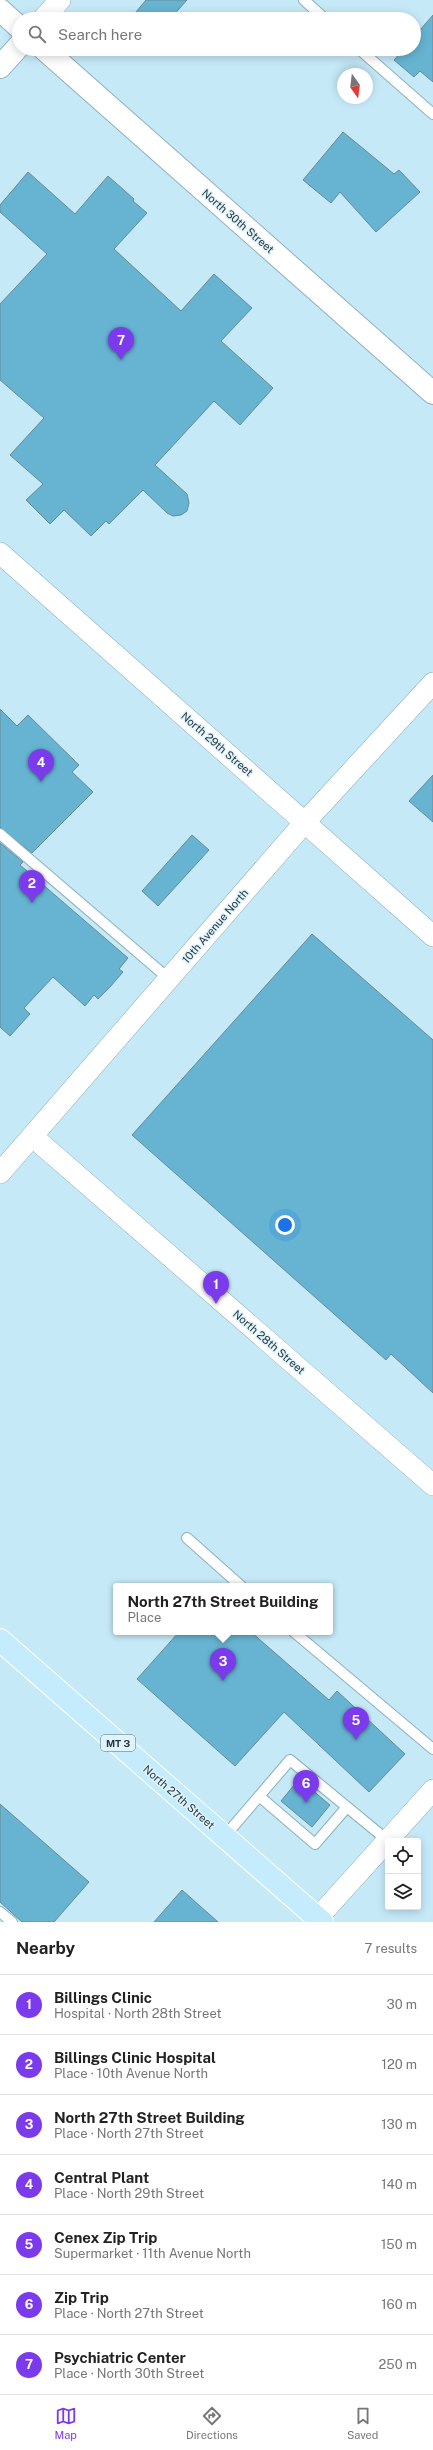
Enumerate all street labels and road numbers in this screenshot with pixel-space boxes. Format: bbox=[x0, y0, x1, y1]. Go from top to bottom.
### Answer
street label: North 30th Street bbox=[200, 187, 276, 255]
street label: North 29th Street bbox=[179, 710, 255, 778]
street label: 10th Avenue North bbox=[180, 887, 250, 965]
street label: North 28th Street bbox=[231, 1308, 307, 1376]
road number: MT 3 bbox=[101, 1735, 135, 1751]
street label: North 27th Street bbox=[141, 1763, 217, 1831]

